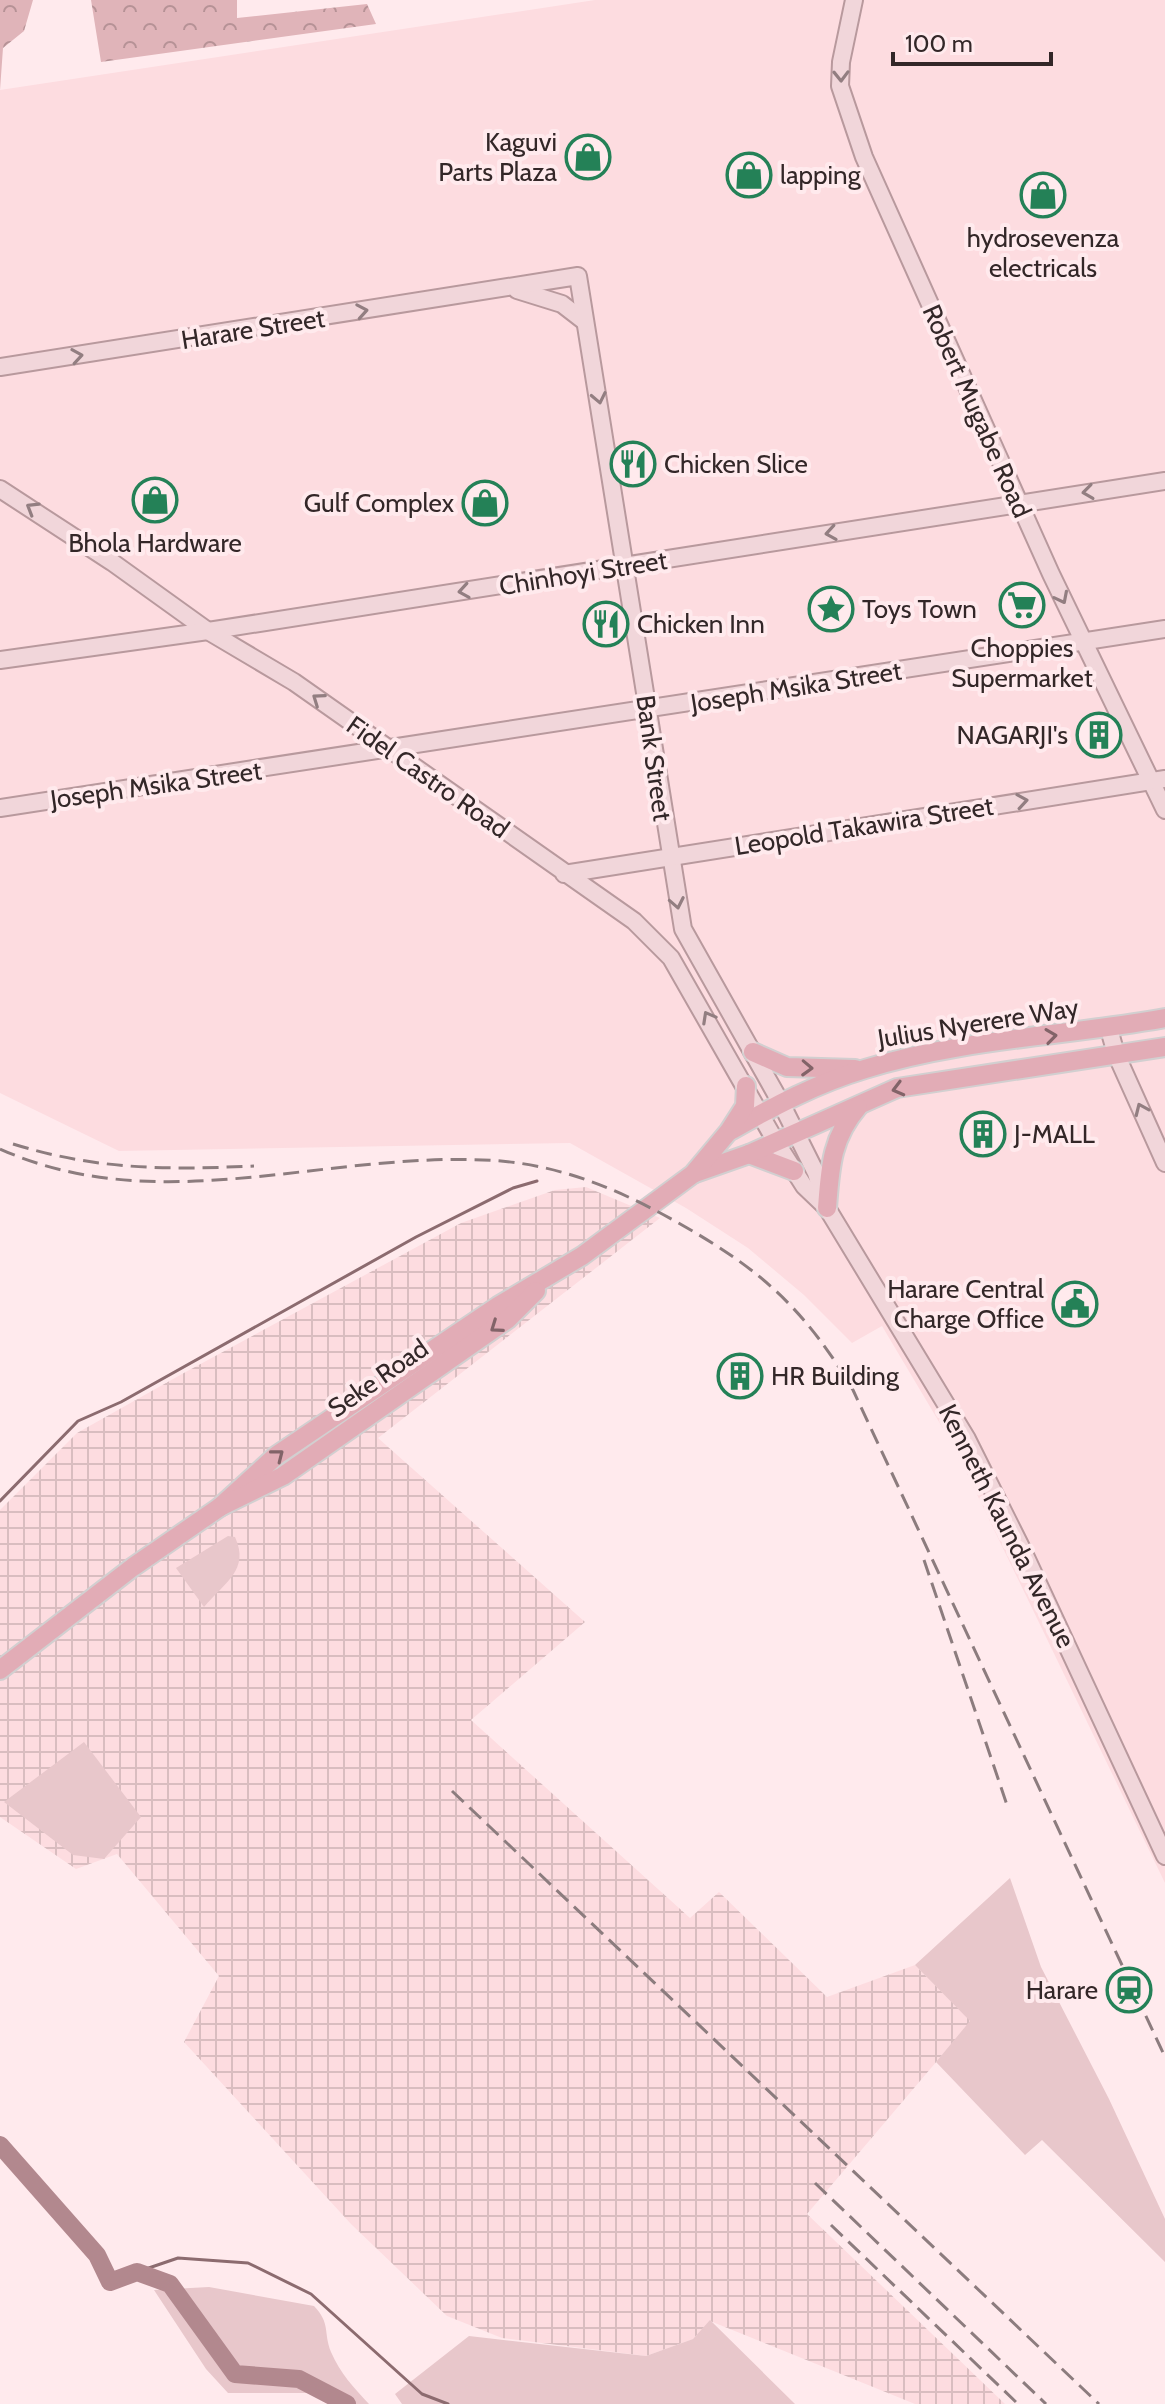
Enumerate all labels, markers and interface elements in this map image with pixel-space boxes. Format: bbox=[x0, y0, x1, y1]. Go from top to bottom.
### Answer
scale bar bbox=[893, 16, 1051, 66]
text: 100 m bbox=[905, 29, 973, 58]
one-way arrow bbox=[832, 71, 850, 83]
place label: Kaguvi Parts Plaza bbox=[438, 126, 558, 188]
shop icon: Kaguvi Parts Plaza bbox=[564, 133, 612, 181]
shop icon: lapping bbox=[725, 151, 773, 199]
place label: lapping bbox=[780, 159, 862, 191]
shop icon: hydrosevenza electricals bbox=[1019, 171, 1067, 219]
place label: hydrosevenza electricals bbox=[967, 222, 1120, 284]
street label: Robert Mugabe Road bbox=[916, 299, 1038, 523]
street label: Harare Street bbox=[179, 302, 327, 356]
one-way arrow bbox=[355, 304, 369, 321]
one-way arrow bbox=[70, 348, 84, 365]
one-way arrow bbox=[589, 391, 606, 404]
restaurant icon: Chicken Slice bbox=[609, 440, 657, 488]
place label: Chicken Slice bbox=[664, 448, 808, 480]
shop icon: Bhola Hardware bbox=[131, 476, 179, 524]
shop icon: Gulf Complex bbox=[461, 479, 509, 527]
one-way arrow bbox=[1081, 483, 1095, 500]
place label: Gulf Complex bbox=[304, 487, 455, 519]
one-way arrow bbox=[26, 502, 41, 518]
one-way arrow bbox=[824, 523, 838, 540]
place label: Bhola Hardware bbox=[68, 527, 242, 559]
street label: Chinhoyi Street bbox=[497, 544, 669, 602]
supermarket icon: Choppies Supermarket bbox=[998, 581, 1046, 629]
one-way arrow bbox=[457, 582, 470, 599]
place icon: Toys Town bbox=[807, 585, 855, 633]
one-way arrow bbox=[1053, 589, 1068, 604]
place label: Toys Town bbox=[862, 593, 977, 625]
restaurant icon: Chicken Inn bbox=[582, 600, 630, 648]
place label: Chicken Inn bbox=[637, 608, 765, 640]
place label: Choppies Supermarket bbox=[951, 632, 1093, 694]
street label: Joseph Msika Street bbox=[687, 655, 904, 720]
street label: Bank Street bbox=[629, 693, 679, 823]
one-way arrow bbox=[312, 694, 326, 709]
street label: Fidel Castro Road bbox=[341, 709, 515, 845]
building icon: NAGARJI's bbox=[1075, 711, 1123, 759]
place label: NAGARJI's bbox=[957, 719, 1068, 751]
street label: Joseph Msika Street bbox=[47, 754, 264, 816]
street label: Leopold Takawira Street bbox=[732, 790, 996, 862]
one-way arrow bbox=[1015, 793, 1029, 810]
one-way arrow bbox=[668, 897, 685, 910]
street label: Julius Nyerere Way bbox=[874, 991, 1081, 1055]
one-way arrow bbox=[702, 1012, 718, 1026]
one-way arrow bbox=[1045, 1028, 1058, 1045]
one-way arrow bbox=[801, 1060, 814, 1077]
one-way arrow bbox=[892, 1079, 906, 1096]
one-way arrow bbox=[1134, 1103, 1150, 1117]
building icon: J-MALL bbox=[959, 1110, 1007, 1158]
place label: J-MALL bbox=[1013, 1118, 1095, 1150]
place label: Harare Central Charge Office bbox=[887, 1273, 1044, 1335]
public building icon: Harare Central Charge Office bbox=[1051, 1280, 1099, 1328]
one-way arrow bbox=[490, 1317, 504, 1332]
street label: Seke Road bbox=[322, 1332, 434, 1424]
building icon: HR Building bbox=[716, 1352, 764, 1400]
place label: HR Building bbox=[771, 1360, 900, 1392]
street label: Kenneth Kaunda Avenue bbox=[932, 1399, 1082, 1653]
one-way arrow bbox=[269, 1450, 283, 1465]
station icon: Harare bbox=[1105, 1966, 1153, 2014]
place label: Harare bbox=[1026, 1974, 1098, 2006]

